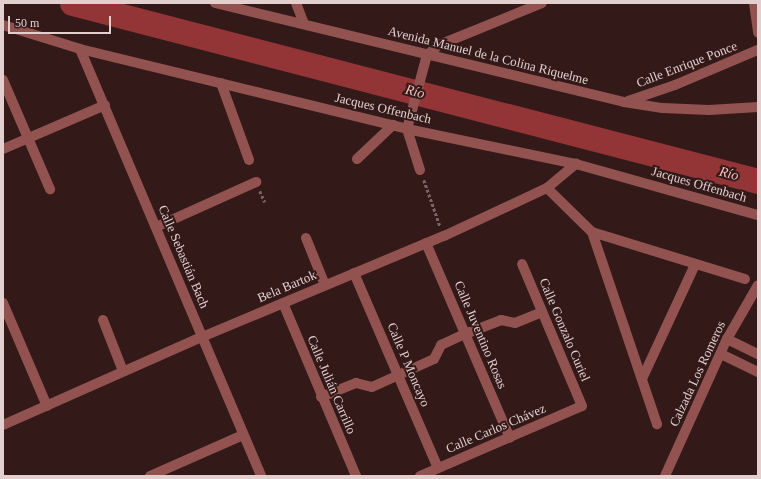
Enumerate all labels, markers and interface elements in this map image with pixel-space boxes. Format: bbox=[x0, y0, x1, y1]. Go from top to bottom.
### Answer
scale bar bbox=[10, 8, 113, 34]
text: 50 m bbox=[15, 16, 39, 30]
street label: Avenida Manuel de la Colina Riquelme bbox=[386, 24, 590, 88]
street label: Calle Enrique Ponce bbox=[634, 39, 740, 91]
water label: Río bbox=[403, 81, 427, 103]
street label: Jacques Offenbach bbox=[333, 90, 433, 128]
water label: Río bbox=[717, 163, 741, 185]
street label: Jacques Offenbach bbox=[650, 164, 748, 206]
street label: Calle Sebastián Bach bbox=[154, 203, 212, 311]
street label: Bela Bartok bbox=[255, 268, 319, 306]
street label: Calle Gonzalo Curiel bbox=[535, 276, 593, 384]
street label: Calle Juventino Rosas bbox=[450, 279, 510, 391]
street label: Calzada Los Romeros bbox=[667, 319, 729, 429]
street label: Calle P Moncayo bbox=[383, 320, 433, 410]
street label: Calle Julián Carrillo bbox=[303, 333, 359, 437]
street label: Calle Carlos Chávez bbox=[444, 401, 548, 457]

